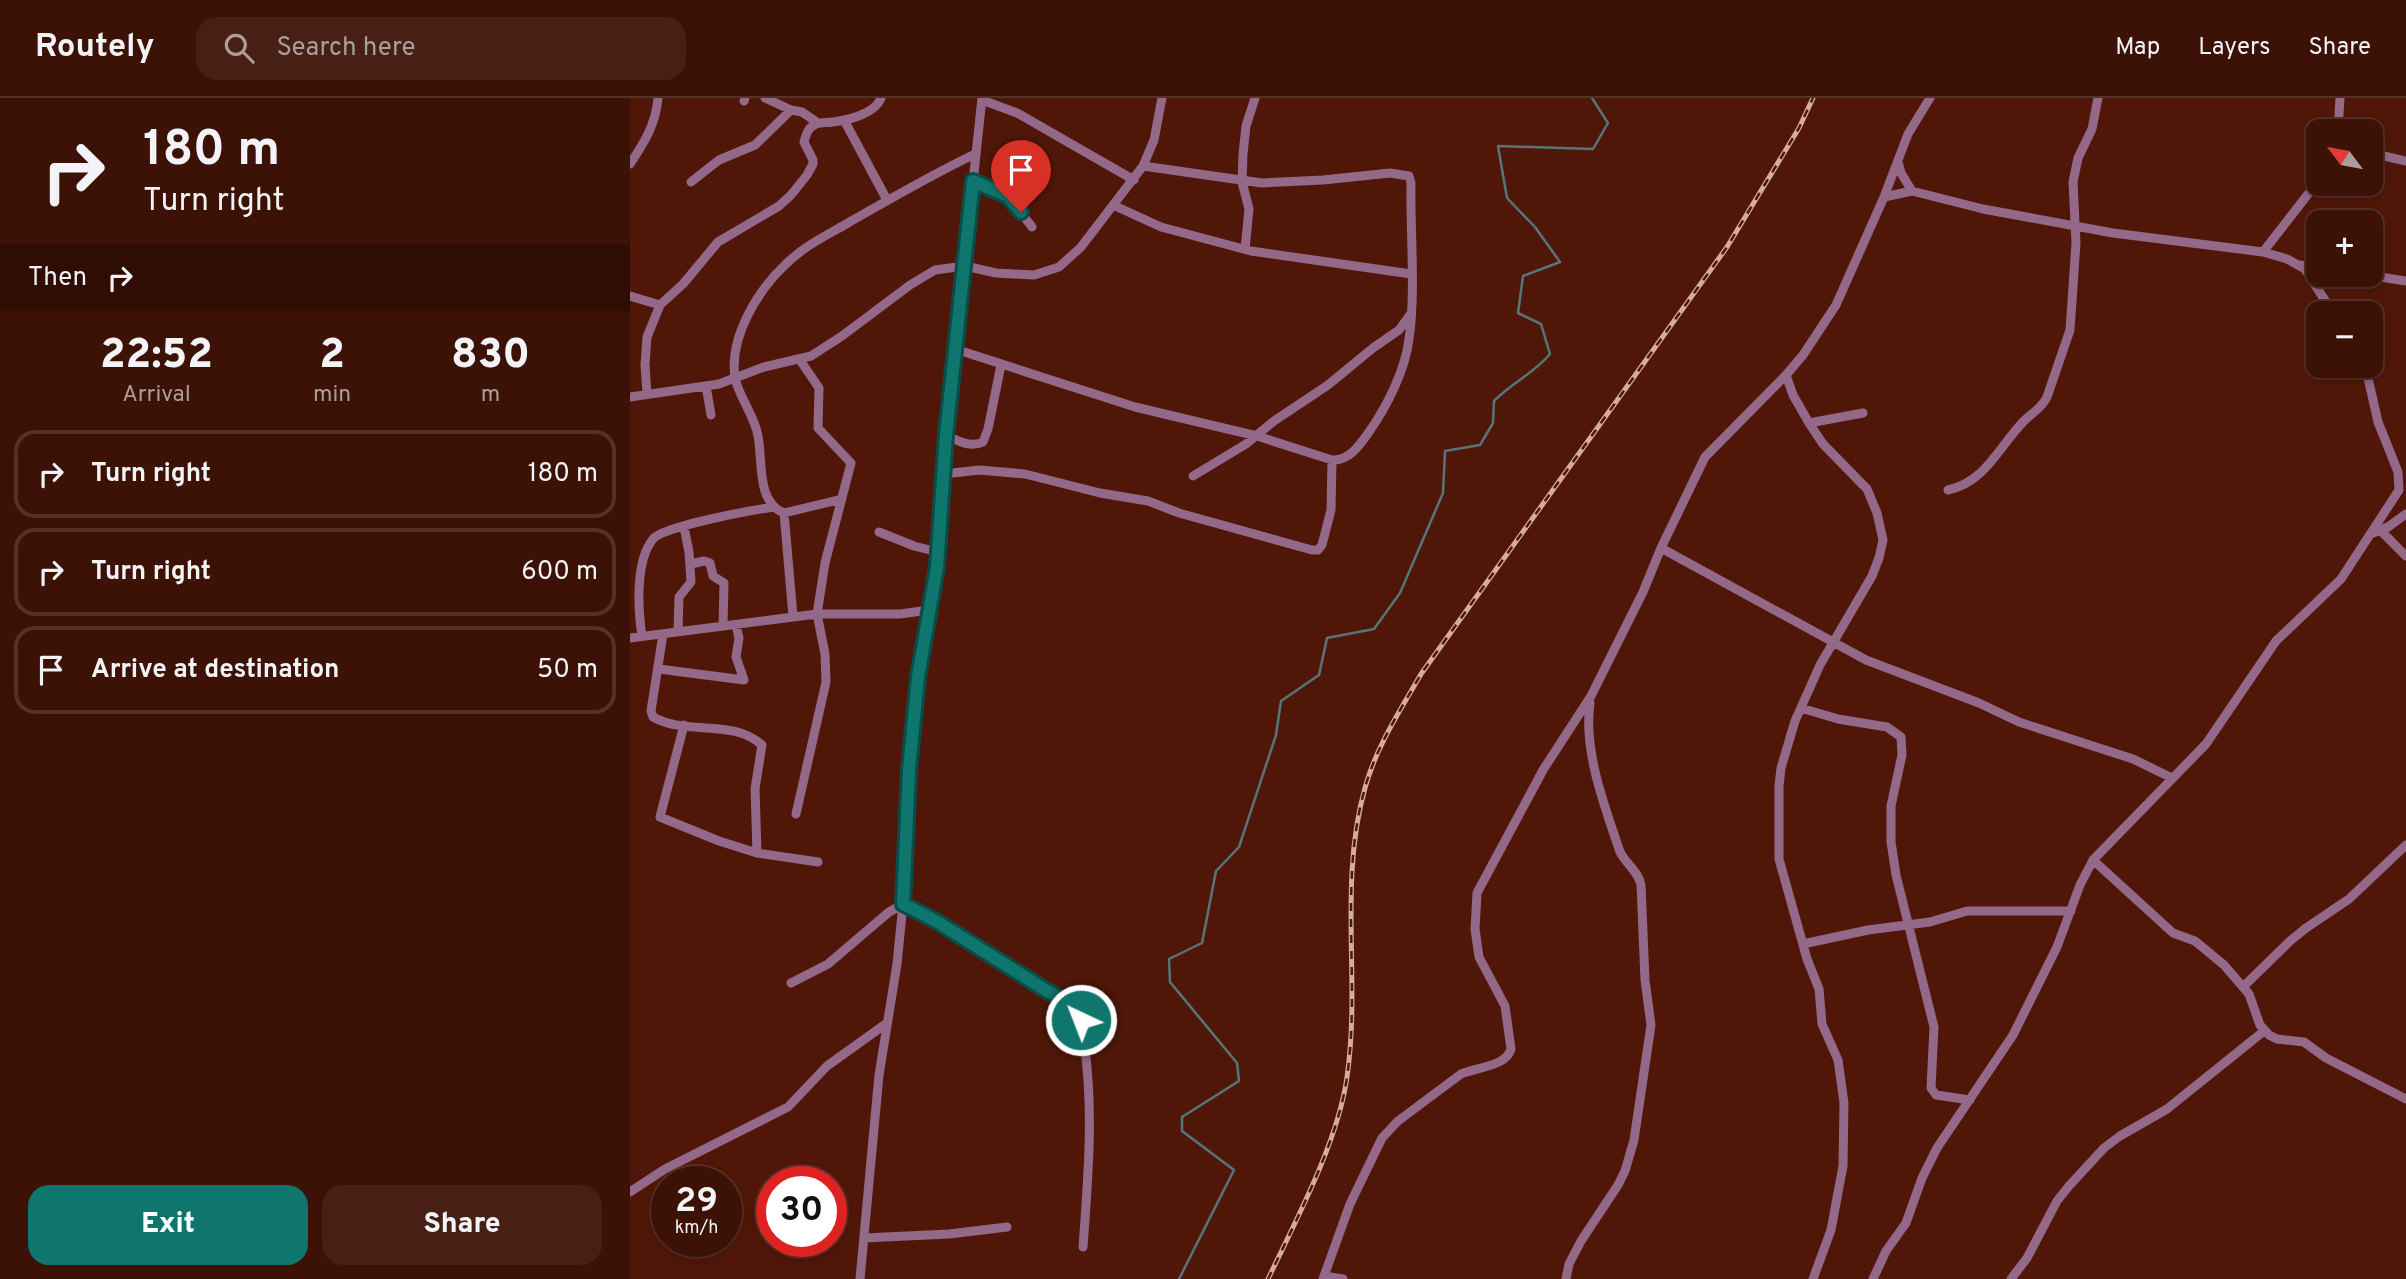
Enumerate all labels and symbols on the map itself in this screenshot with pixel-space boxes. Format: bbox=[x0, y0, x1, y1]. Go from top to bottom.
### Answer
north arrow bbox=[2306, 119, 2384, 196]
pin bbox=[991, 140, 1051, 212]
position arrow bbox=[1044, 983, 1118, 1057]
speed limit sign: 30 bbox=[756, 1166, 847, 1257]

